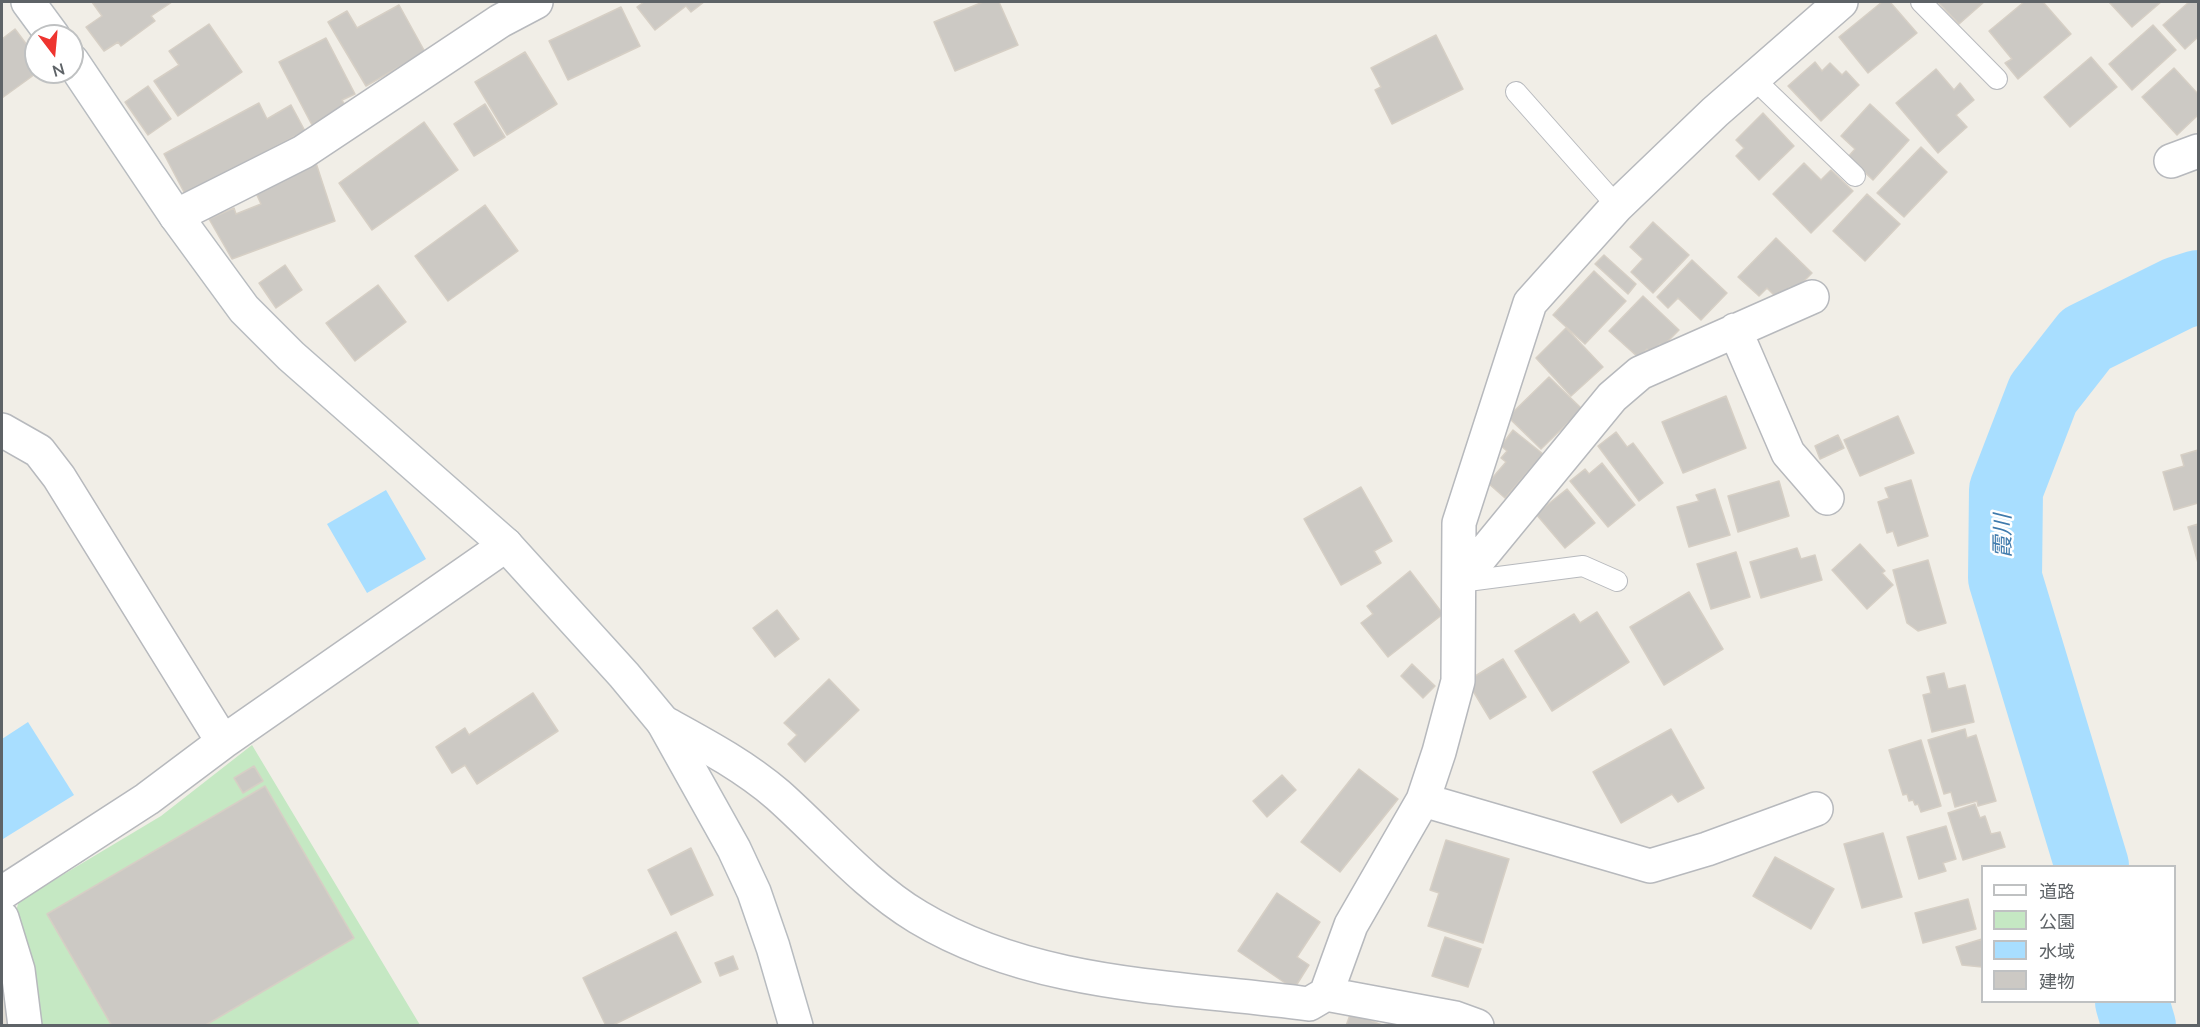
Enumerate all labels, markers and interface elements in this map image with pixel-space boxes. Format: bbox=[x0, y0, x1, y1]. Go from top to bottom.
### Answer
north arrow bbox=[24, 24, 84, 84]
text: N bbox=[50, 57, 67, 82]
water label: 霞川 bbox=[1992, 514, 2018, 558]
legend bbox=[1981, 865, 2176, 1003]
text: 道路 bbox=[2039, 880, 2075, 904]
text: 公園 bbox=[2039, 910, 2075, 934]
text: 水域 bbox=[2039, 940, 2075, 964]
text: 建物 bbox=[2039, 970, 2075, 994]

